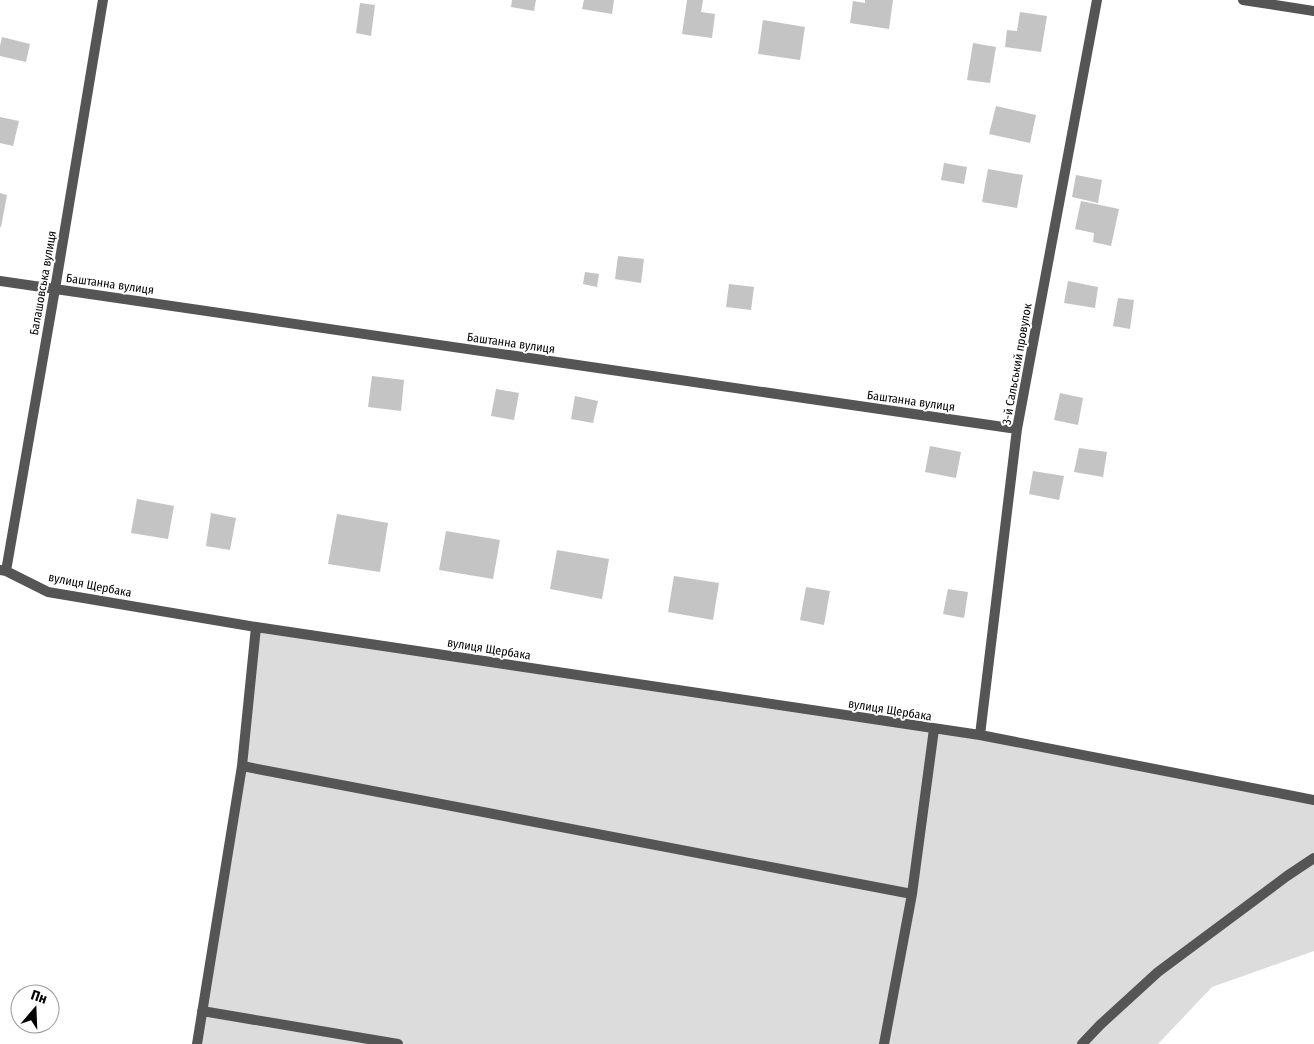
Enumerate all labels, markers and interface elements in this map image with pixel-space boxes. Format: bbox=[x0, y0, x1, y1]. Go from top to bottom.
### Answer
street label: Балашовська вулиця bbox=[27, 230, 59, 336]
street label: Баштанна вулиця bbox=[65, 271, 155, 297]
street label: 3-й Сальський провулок bbox=[999, 302, 1035, 426]
street label: Баштанна вулиця bbox=[466, 330, 556, 356]
street label: Баштанна вулиця bbox=[866, 388, 956, 414]
street label: вулиця Щербака bbox=[47, 570, 133, 600]
street label: вулиця Щербака bbox=[446, 635, 532, 663]
street label: вулиця Щербака bbox=[847, 696, 933, 724]
north arrow bbox=[10, 984, 60, 1034]
text: Пн bbox=[29, 987, 49, 1008]

